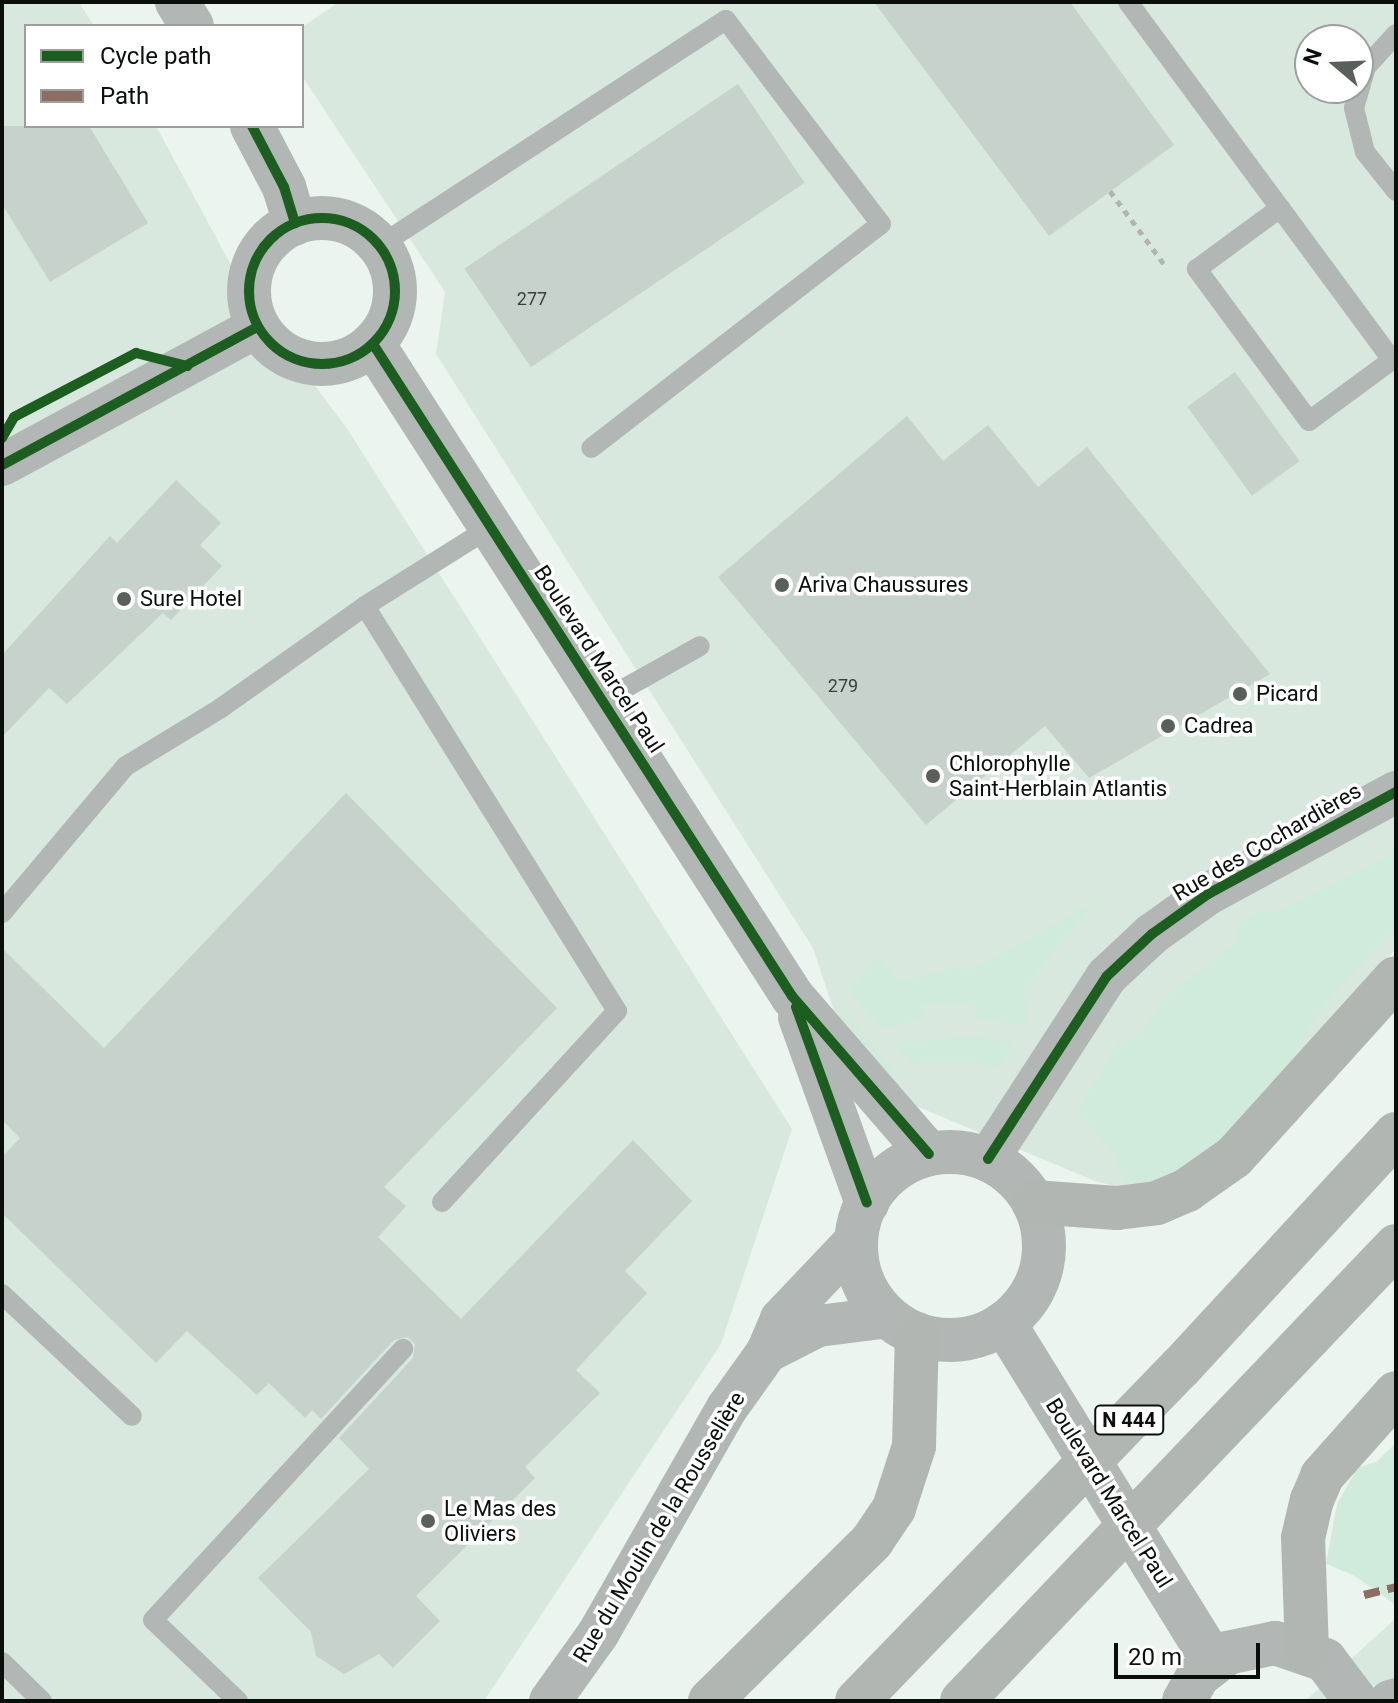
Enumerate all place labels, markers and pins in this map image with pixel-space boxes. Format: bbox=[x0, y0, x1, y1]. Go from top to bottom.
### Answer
place label: Ariva Chaussures bbox=[798, 572, 969, 598]
marker: Ariva Chaussures bbox=[773, 576, 791, 594]
place label: Sure Hotel bbox=[140, 586, 242, 612]
marker: Sure Hotel bbox=[115, 590, 133, 608]
place label: Picard bbox=[1256, 681, 1318, 707]
marker: Picard bbox=[1231, 685, 1249, 703]
place label: Cadrea bbox=[1184, 713, 1254, 739]
marker: Cadrea bbox=[1159, 717, 1177, 735]
place label: Chlorophylle Saint-Herblain Atlantis bbox=[949, 750, 1167, 802]
marker: Chlorophylle Saint-Herblain Atlantis bbox=[924, 767, 942, 785]
place label: Le Mas des Oliviers bbox=[444, 1495, 556, 1546]
marker: Le Mas des Oliviers bbox=[419, 1512, 437, 1530]

